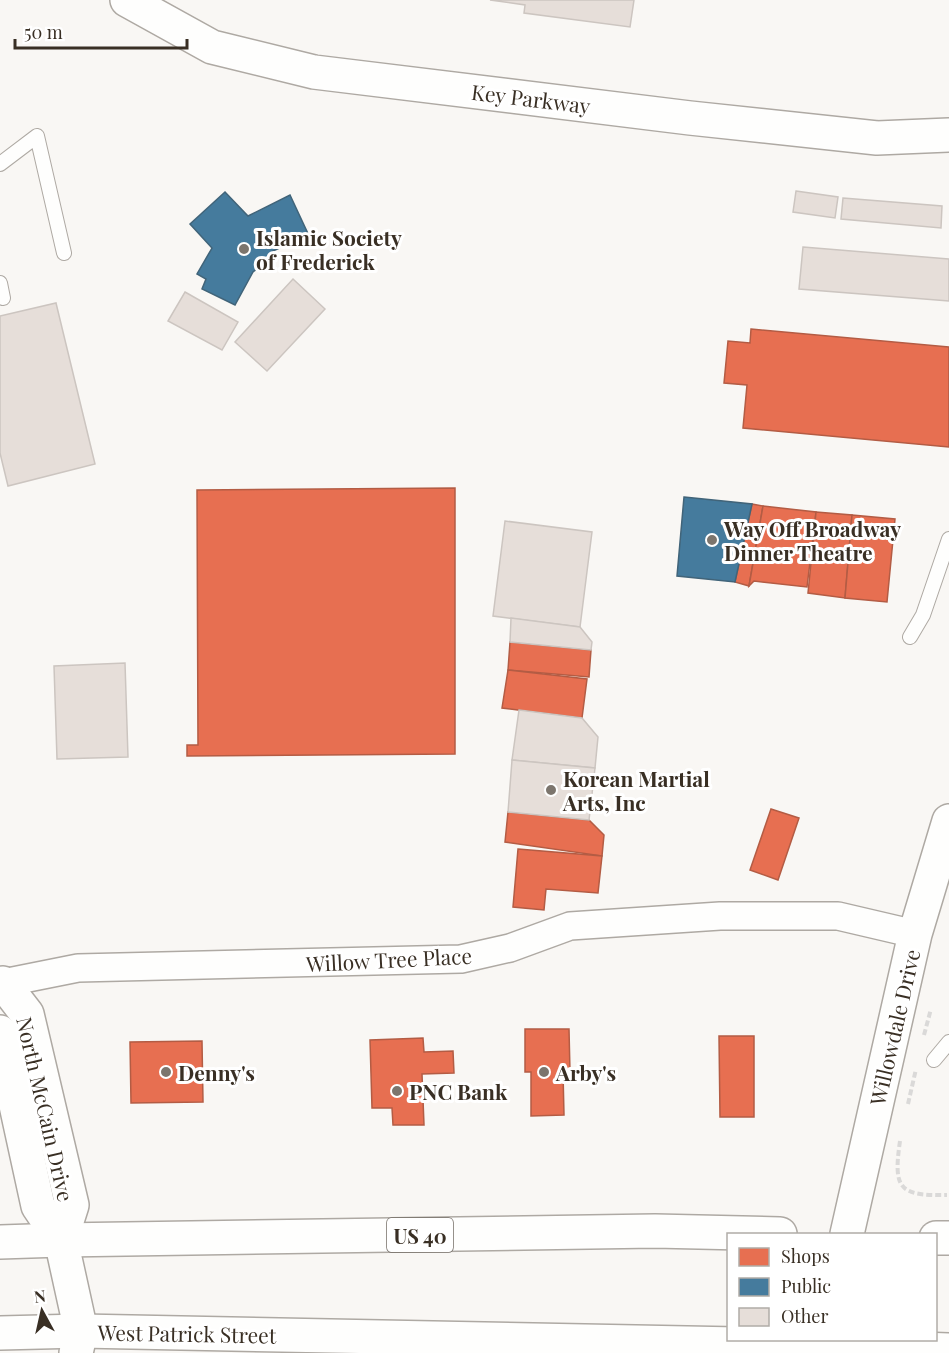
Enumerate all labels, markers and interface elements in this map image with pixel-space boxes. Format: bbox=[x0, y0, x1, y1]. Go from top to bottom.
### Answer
scale bar bbox=[15, 12, 188, 50]
text: 50 m bbox=[24, 20, 63, 44]
street label: Key Parkway bbox=[470, 77, 592, 119]
place label: Islamic Society of Frederick bbox=[256, 223, 402, 275]
marker: Islamic Society of Frederick bbox=[237, 242, 251, 256]
place label: Way Off Broadway Dinner Theatre bbox=[723, 514, 901, 566]
marker: Way Off Broadway Dinner Theatre bbox=[705, 533, 719, 547]
place label: Korean Martial Arts, Inc bbox=[562, 764, 710, 816]
marker: Korean Martial Arts, Inc bbox=[544, 783, 558, 797]
street label: Willow Tree Place bbox=[304, 941, 473, 977]
street label: Willowdale Drive bbox=[862, 946, 926, 1109]
street label: North McCain Drive bbox=[11, 1014, 81, 1204]
place label: Denny's bbox=[178, 1058, 255, 1086]
place label: Arby's bbox=[555, 1058, 616, 1086]
marker: Denny's bbox=[159, 1065, 173, 1079]
marker: Arby's bbox=[537, 1065, 551, 1079]
place label: PNC Bank bbox=[409, 1077, 508, 1105]
marker: PNC Bank bbox=[390, 1084, 404, 1098]
road number: US 40 bbox=[387, 1218, 453, 1252]
legend bbox=[727, 1233, 937, 1341]
text: Shops bbox=[781, 1244, 830, 1268]
text: Public bbox=[781, 1274, 831, 1298]
north arrow bbox=[12, 1281, 72, 1341]
text: N bbox=[33, 1284, 47, 1307]
text: Other bbox=[781, 1304, 828, 1328]
street label: West Patrick Street bbox=[97, 1317, 277, 1349]

